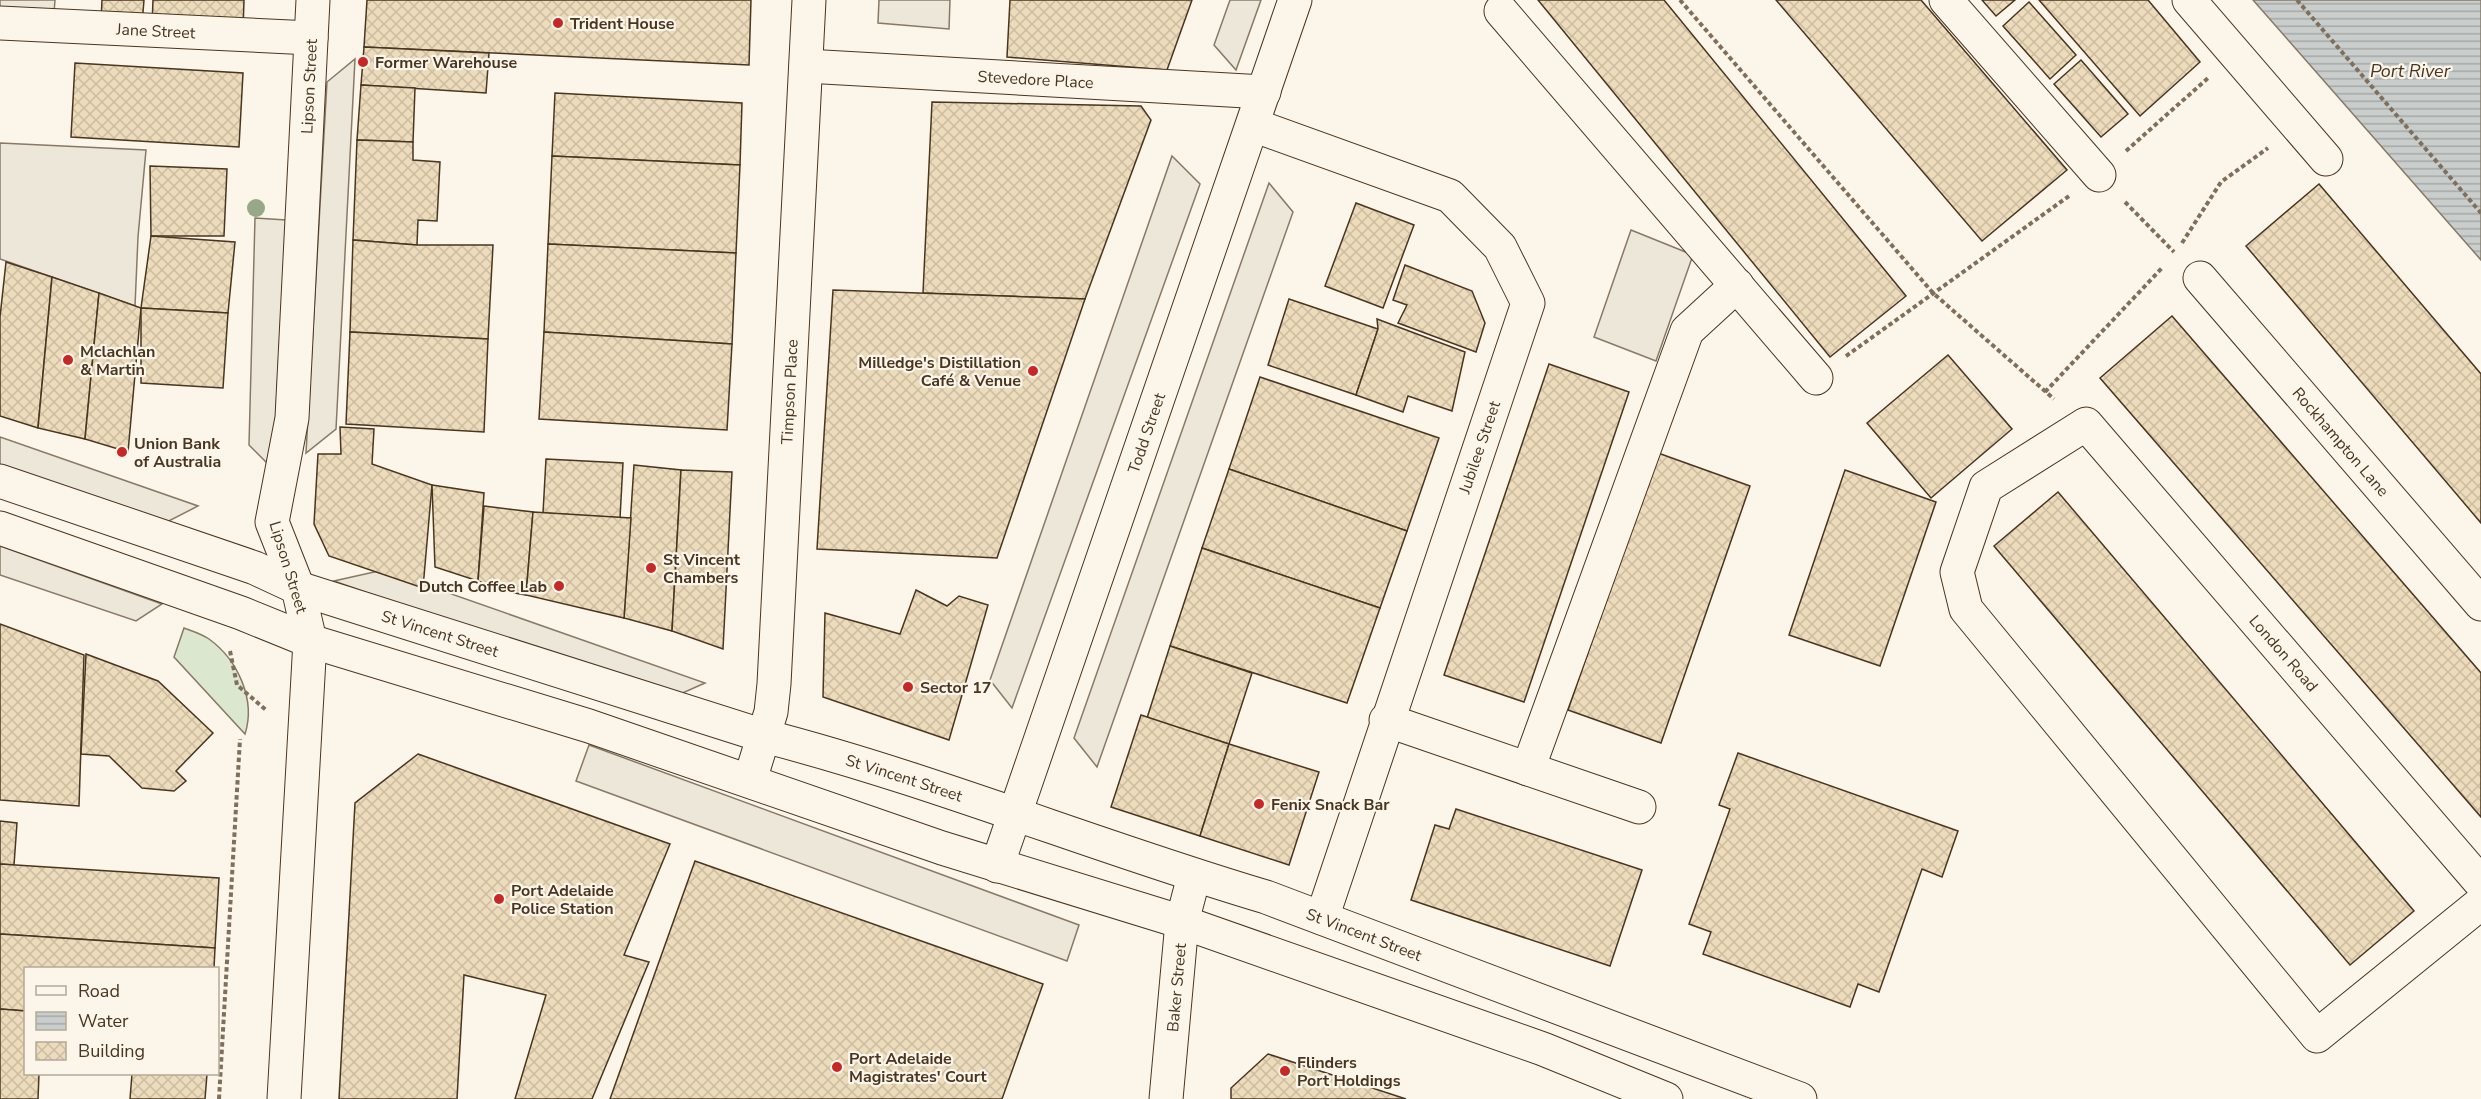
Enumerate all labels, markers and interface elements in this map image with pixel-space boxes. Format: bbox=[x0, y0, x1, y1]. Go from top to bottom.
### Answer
place label: Trident House bbox=[570, 13, 675, 35]
marker: Trident House bbox=[551, 16, 565, 30]
street label: Jane Street bbox=[115, 19, 196, 44]
street label: Lipson Street bbox=[296, 38, 323, 135]
place label: Former Warehouse bbox=[375, 52, 518, 74]
marker: Former Warehouse bbox=[356, 55, 370, 69]
water label: Port River bbox=[2370, 59, 2451, 83]
street label: Stevedore Place bbox=[977, 66, 1094, 94]
street label: Timpson Place bbox=[776, 339, 804, 445]
place label: Mclachlan & Martin bbox=[80, 341, 155, 381]
place label: Milledge's Distillation Café & Venue bbox=[858, 352, 1021, 392]
marker: Mclachlan & Martin bbox=[61, 353, 75, 367]
marker: Milledge's Distillation Café & Venue bbox=[1026, 364, 1040, 378]
street label: Rockhampton Lane bbox=[2287, 383, 2394, 502]
street label: Todd Street bbox=[1123, 390, 1171, 476]
street label: Jubilee Street bbox=[1453, 398, 1506, 498]
place label: Union Bank of Australia bbox=[134, 433, 221, 473]
marker: Union Bank of Australia bbox=[115, 445, 129, 459]
street label: Lipson Street bbox=[264, 519, 313, 616]
place label: St Vincent Chambers bbox=[663, 549, 741, 589]
marker: St Vincent Chambers bbox=[644, 561, 658, 575]
place label: Dutch Coffee Lab bbox=[419, 576, 547, 598]
marker: Dutch Coffee Lab bbox=[552, 579, 566, 593]
street label: St Vincent Street bbox=[379, 605, 502, 663]
street label: London Road bbox=[2244, 610, 2323, 697]
place label: Sector 17 bbox=[920, 677, 991, 699]
marker: Sector 17 bbox=[901, 680, 915, 694]
street label: St Vincent Street bbox=[843, 749, 966, 808]
place label: Fenix Snack Bar bbox=[1271, 794, 1390, 816]
marker: Fenix Snack Bar bbox=[1252, 797, 1266, 811]
place label: Port Adelaide Police Station bbox=[511, 880, 614, 920]
marker: Port Adelaide Police Station bbox=[492, 892, 506, 906]
street label: St Vincent Street bbox=[1303, 903, 1425, 967]
street label: Baker Street bbox=[1162, 942, 1192, 1033]
legend bbox=[24, 967, 219, 1075]
text: Road bbox=[78, 979, 120, 1003]
text: Water bbox=[78, 1009, 129, 1033]
text: Building bbox=[78, 1039, 145, 1063]
place label: Port Adelaide Magistrates' Court bbox=[849, 1048, 987, 1088]
place label: Flinders Port Holdings bbox=[1297, 1052, 1401, 1092]
marker: Port Adelaide Magistrates' Court bbox=[830, 1060, 844, 1074]
marker: Flinders Port Holdings bbox=[1278, 1064, 1292, 1078]

